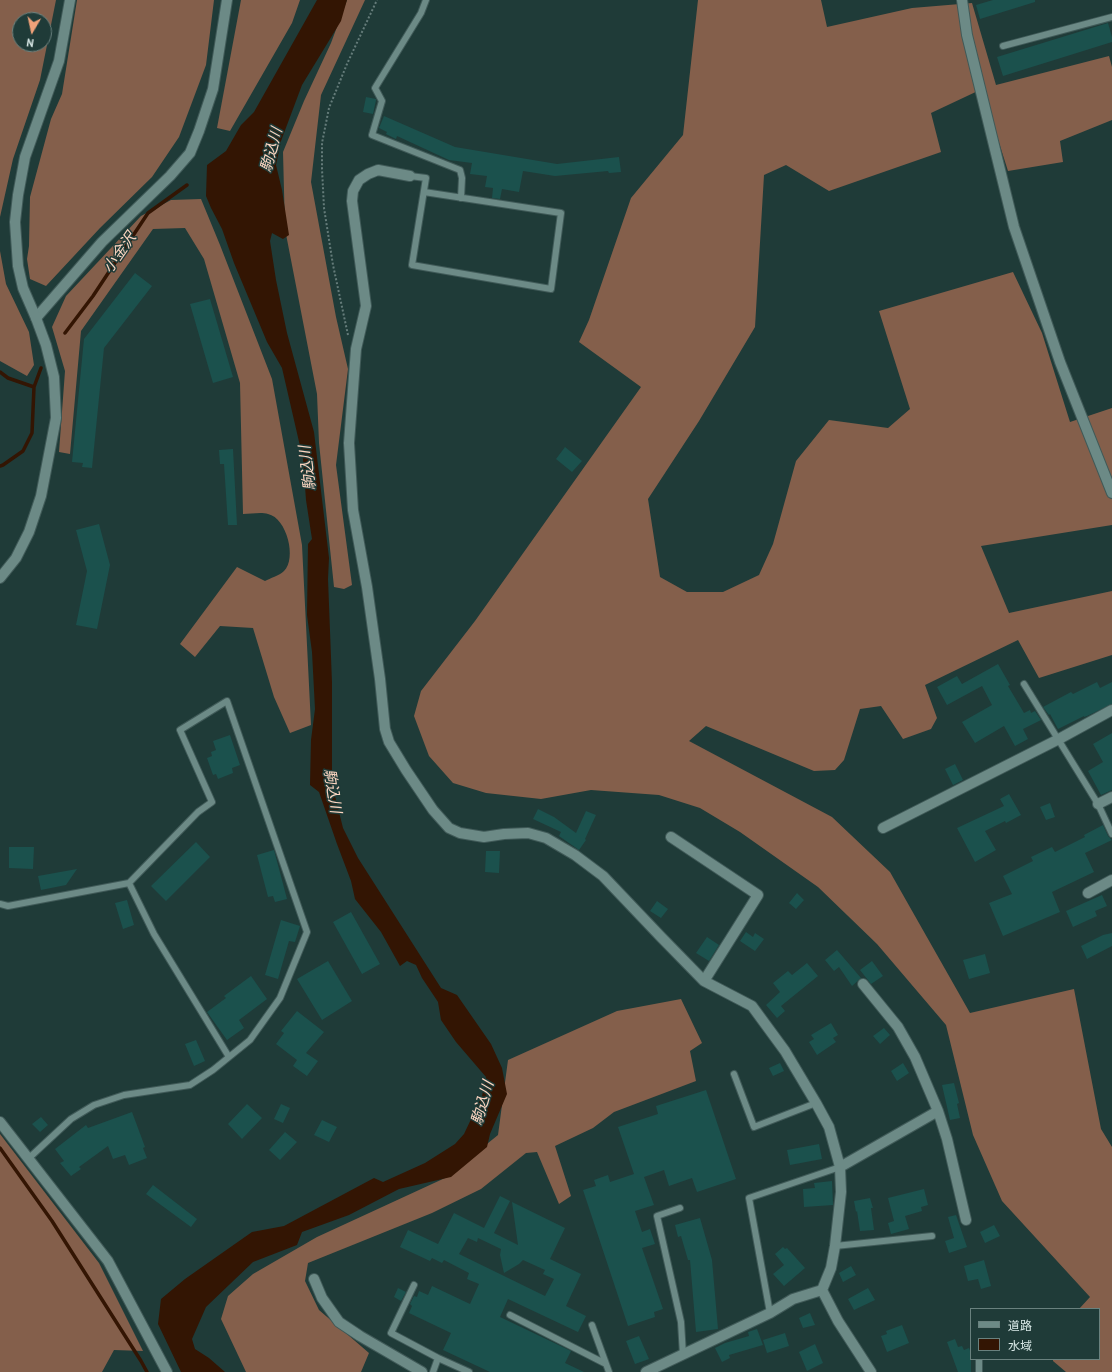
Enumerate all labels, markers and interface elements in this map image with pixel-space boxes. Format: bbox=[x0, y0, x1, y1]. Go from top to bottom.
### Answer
north arrow bbox=[12, 12, 52, 52]
text: N bbox=[26, 35, 35, 50]
water label: 駒込川 bbox=[257, 126, 287, 174]
water label: 小金沢 bbox=[100, 229, 140, 277]
water label: 駒込川 bbox=[296, 445, 320, 491]
water label: 駒込川 bbox=[320, 767, 344, 815]
water label: 駒込川 bbox=[468, 1079, 498, 1127]
legend bbox=[970, 1308, 1100, 1360]
text: 道路 bbox=[1008, 1318, 1032, 1333]
text: 水域 bbox=[1008, 1338, 1032, 1353]

